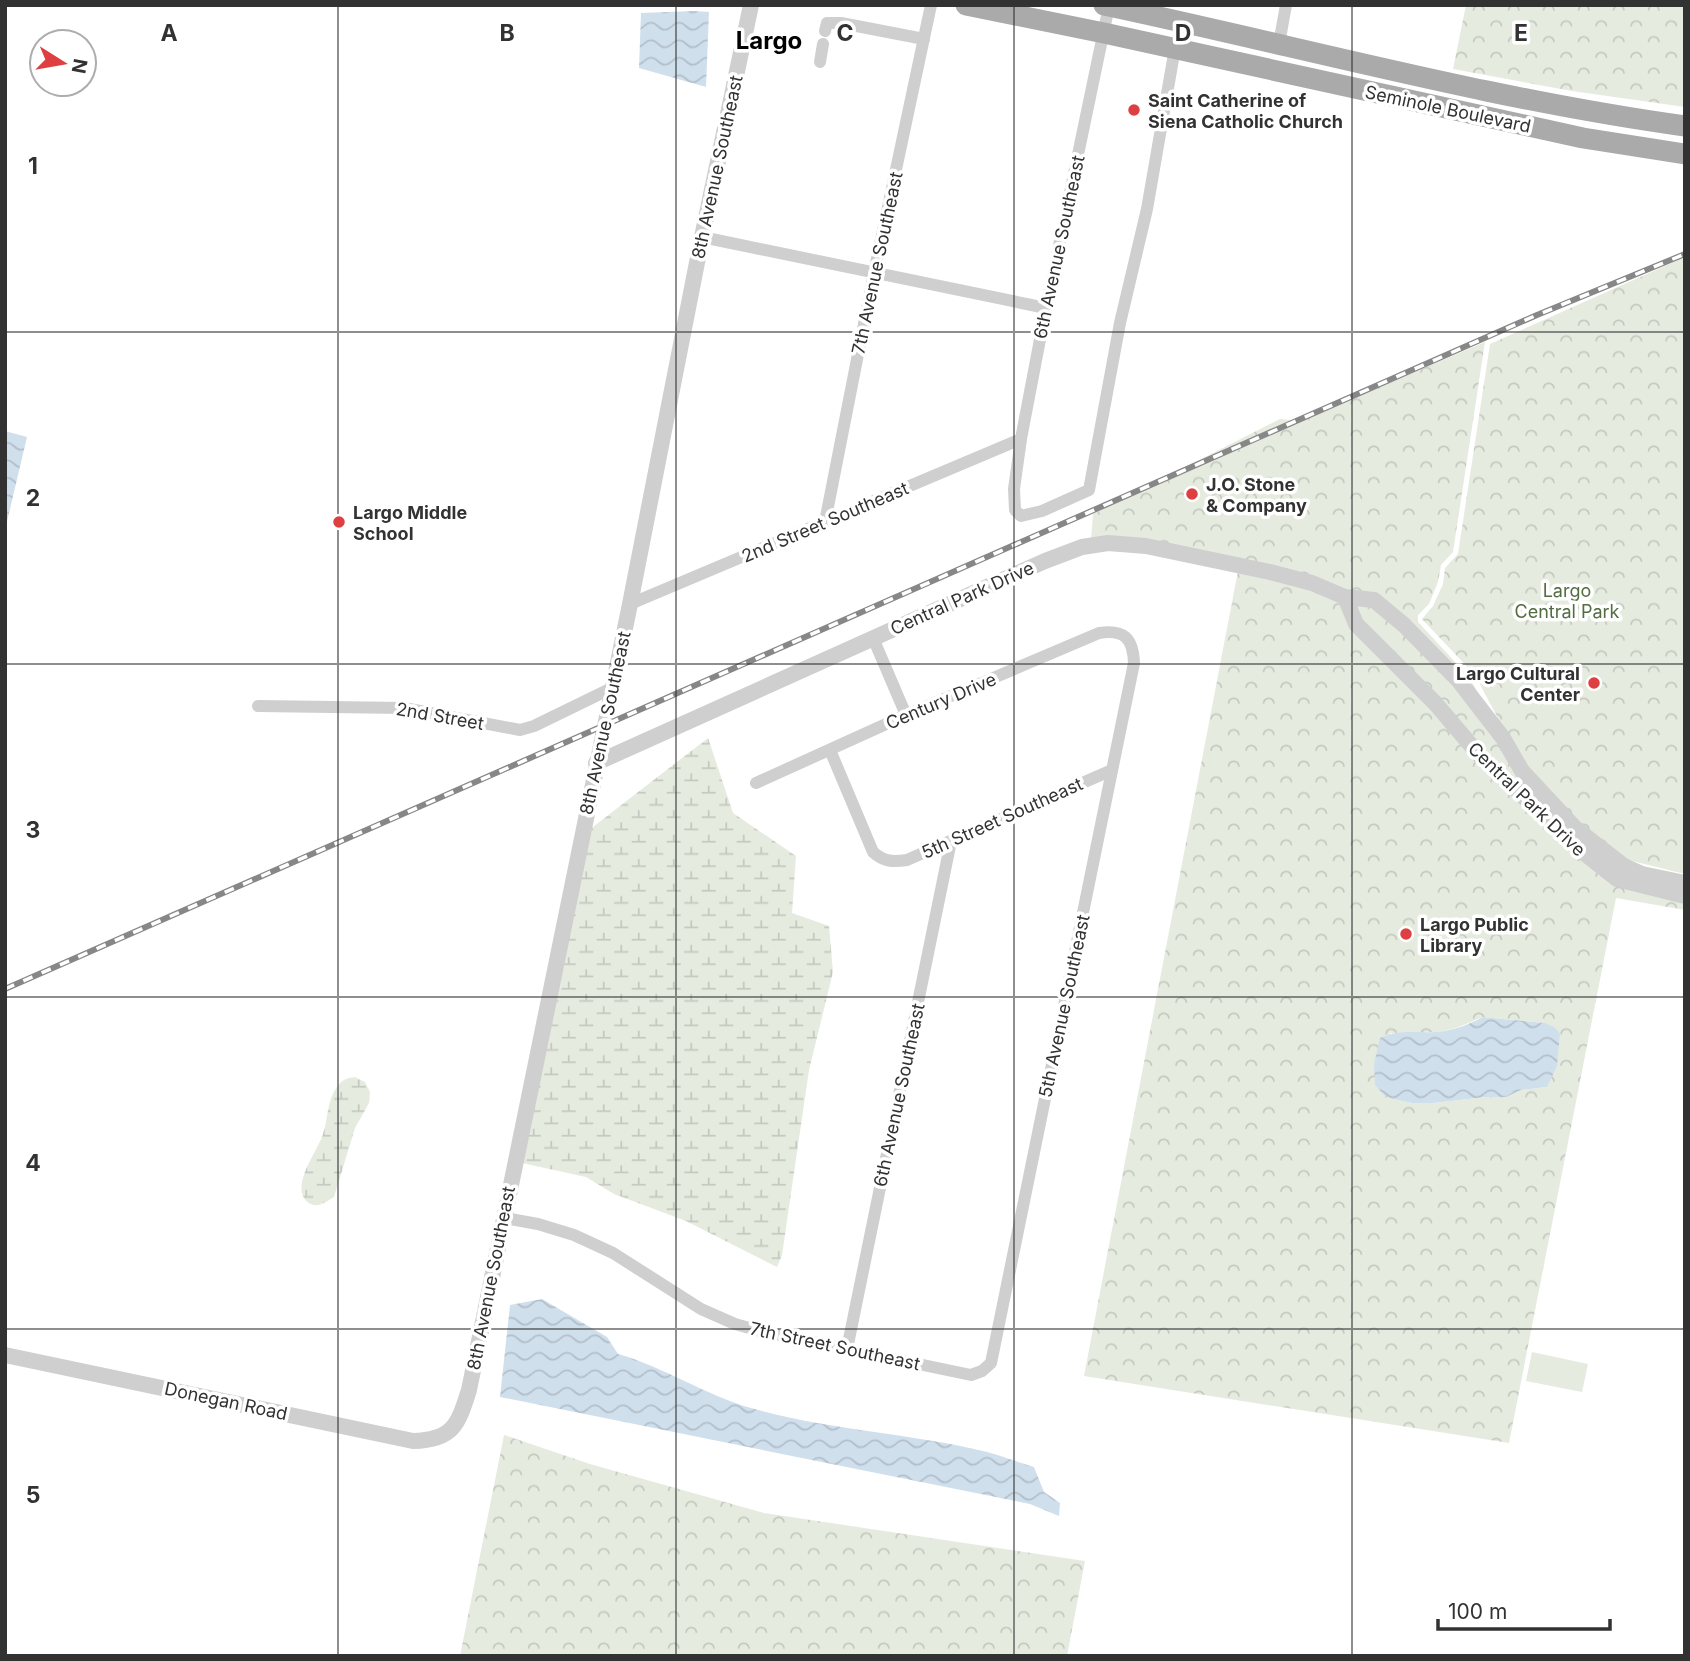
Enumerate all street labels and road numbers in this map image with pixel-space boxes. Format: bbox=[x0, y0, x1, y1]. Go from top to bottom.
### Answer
street label: 8th Avenue Southeast bbox=[687, 73, 747, 261]
street label: Seminole Boulevard bbox=[1363, 81, 1533, 137]
street label: 6th Avenue Southeast bbox=[1029, 153, 1089, 341]
street label: 7th Avenue Southeast bbox=[847, 170, 907, 356]
street label: 2nd Street Southeast bbox=[738, 477, 912, 567]
street label: Central Park Drive bbox=[887, 557, 1037, 639]
street label: 8th Avenue Southeast bbox=[575, 629, 635, 817]
street label: Century Drive bbox=[883, 668, 999, 734]
street label: 2nd Street bbox=[395, 698, 485, 734]
street label: Central Park Drive bbox=[1464, 738, 1590, 860]
street label: 5th Street Southeast bbox=[918, 773, 1086, 863]
street label: 5th Avenue Southeast bbox=[1034, 912, 1094, 1099]
street label: 6th Avenue Southeast bbox=[869, 1001, 929, 1189]
street label: 8th Avenue Southeast bbox=[463, 1184, 519, 1372]
street label: 7th Street Southeast bbox=[748, 1318, 922, 1374]
street label: Donegan Road bbox=[163, 1378, 289, 1424]

